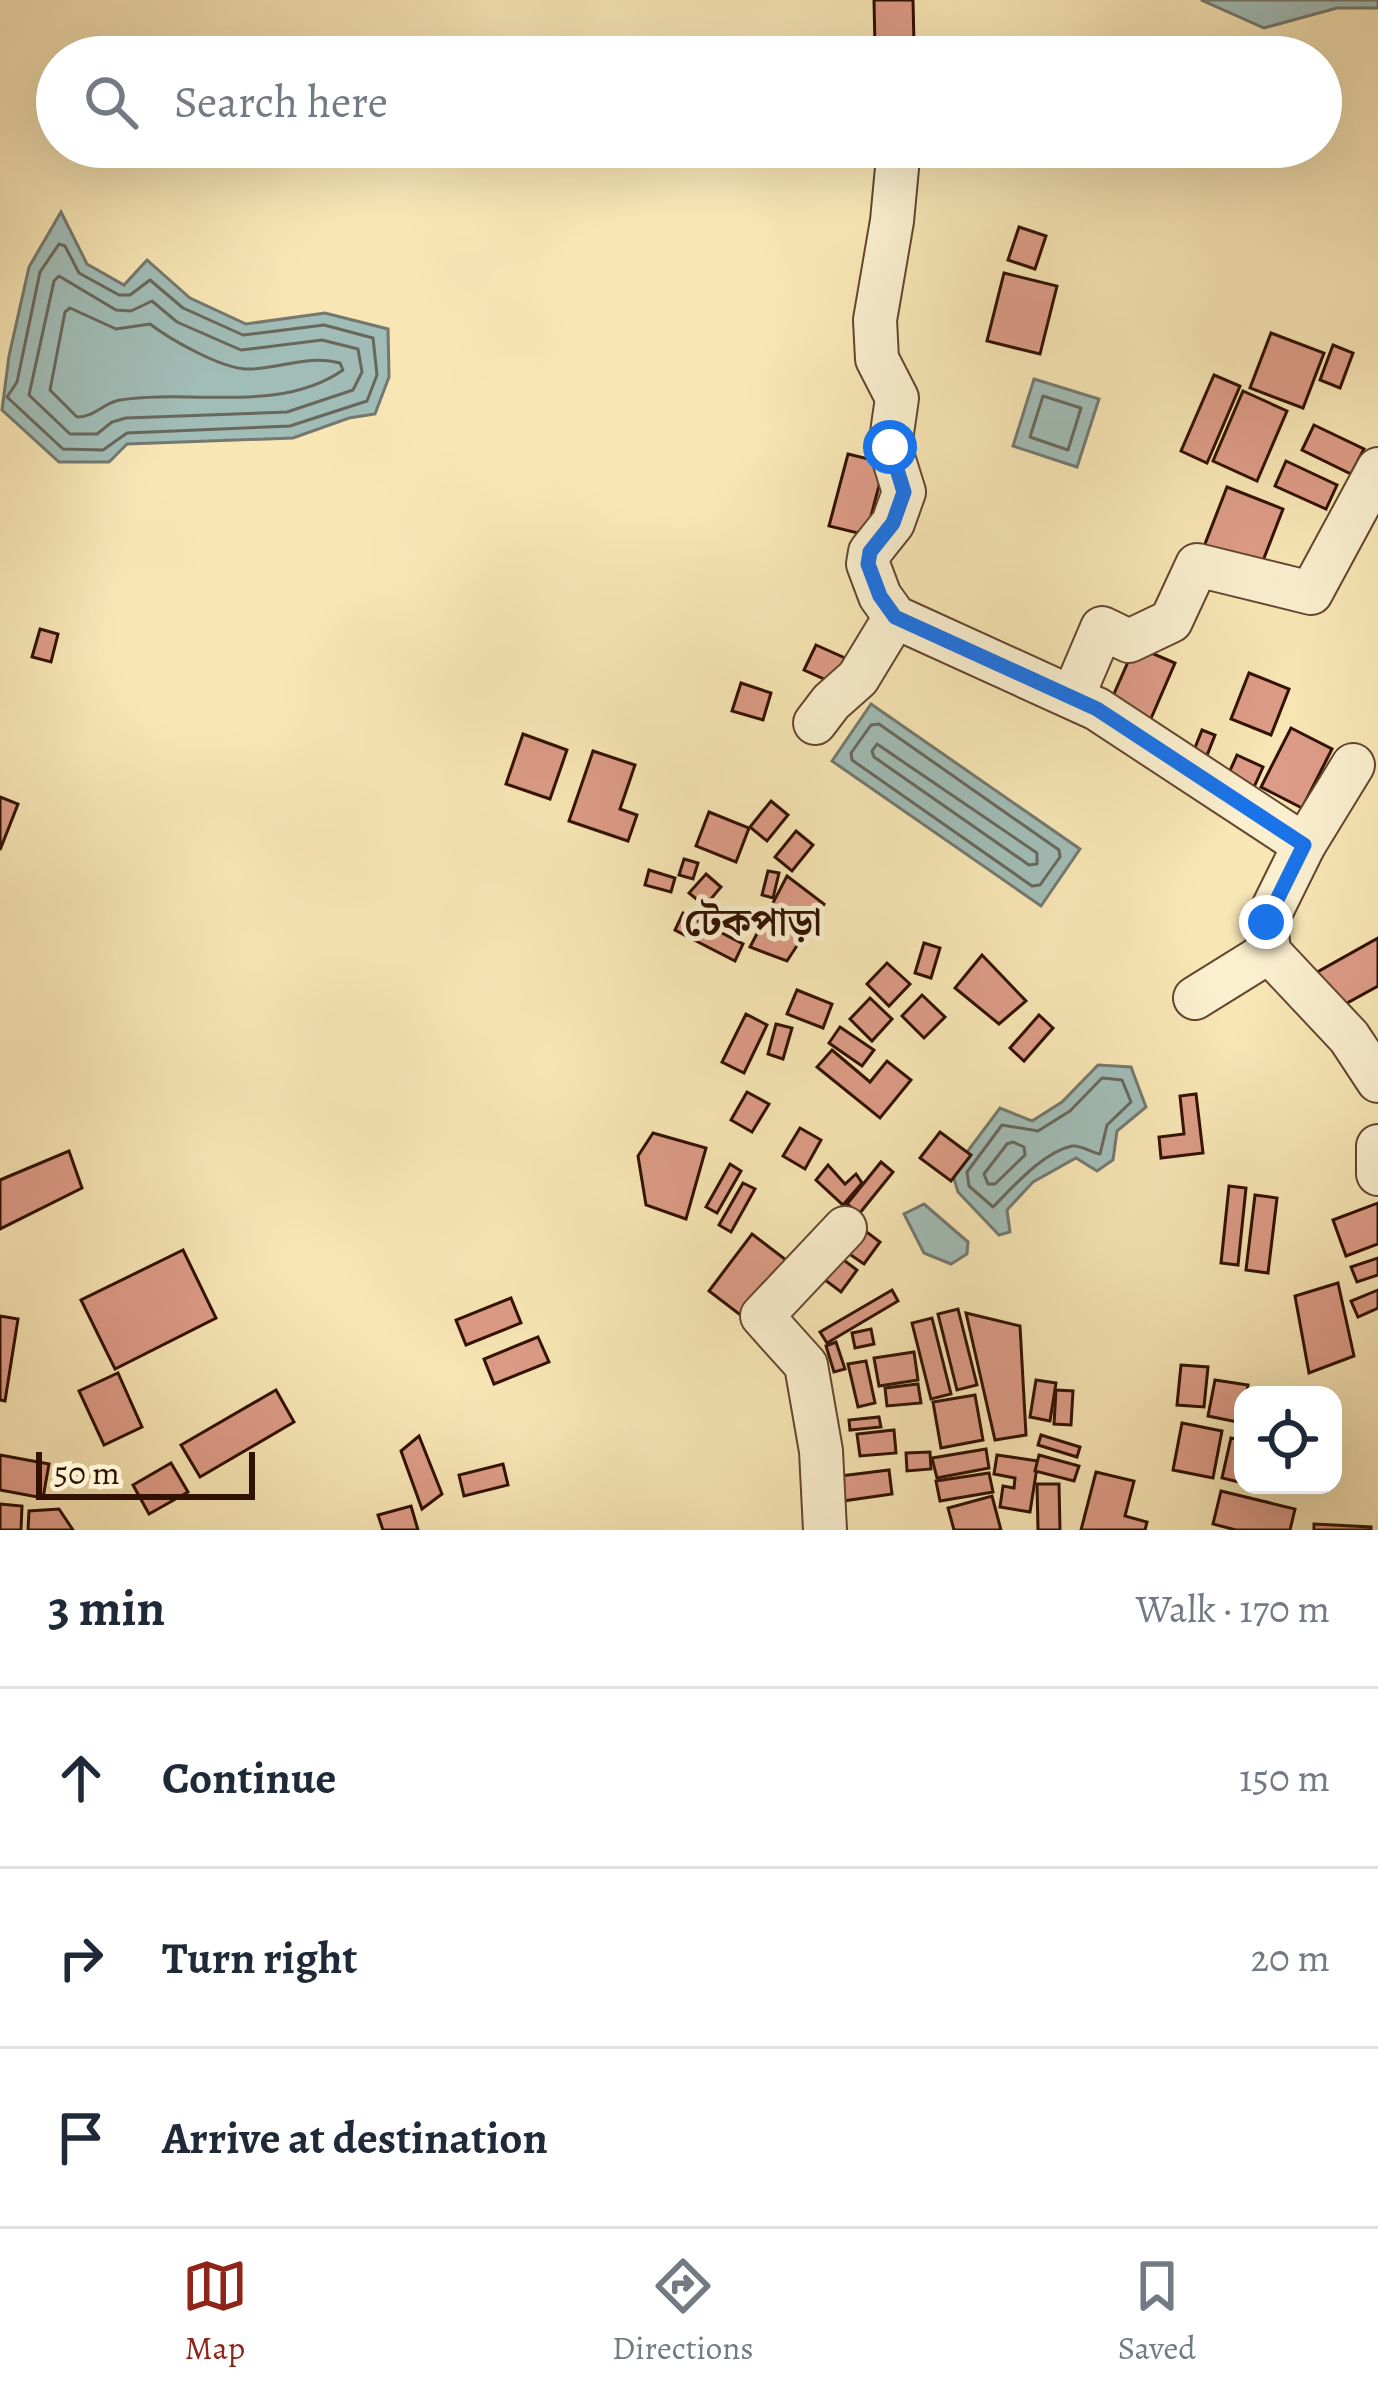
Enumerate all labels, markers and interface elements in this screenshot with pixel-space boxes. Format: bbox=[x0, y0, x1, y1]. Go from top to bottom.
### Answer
search box bbox=[36, 36, 1342, 168]
icon: search bbox=[78, 69, 144, 135]
text: Search here bbox=[174, 71, 388, 133]
route start bbox=[863, 420, 917, 474]
district label: টেকপাড়া bbox=[684, 895, 822, 948]
route end bbox=[1239, 895, 1293, 949]
map controls bbox=[1234, 1386, 1342, 1494]
button: locate bbox=[1234, 1386, 1342, 1494]
scale bar bbox=[36, 1446, 255, 1499]
text: 50 m bbox=[54, 1450, 120, 1495]
text: 3 min bbox=[48, 1573, 165, 1643]
text: Walk · 170 m bbox=[1136, 1582, 1330, 1635]
icon: ahead bbox=[48, 1745, 114, 1811]
text: Continue bbox=[162, 1747, 336, 1809]
text: 150 m bbox=[1239, 1751, 1330, 1804]
icon: right bbox=[48, 1925, 114, 1991]
text: Turn right bbox=[162, 1927, 357, 1989]
text: 20 m bbox=[1251, 1931, 1330, 1984]
icon: arrive bbox=[48, 2105, 114, 2171]
text: Arrive at destination bbox=[162, 2107, 548, 2169]
tab: Map bbox=[182, 2253, 248, 2370]
tab: Directions bbox=[612, 2253, 754, 2370]
tab: Saved bbox=[1118, 2253, 1196, 2370]

